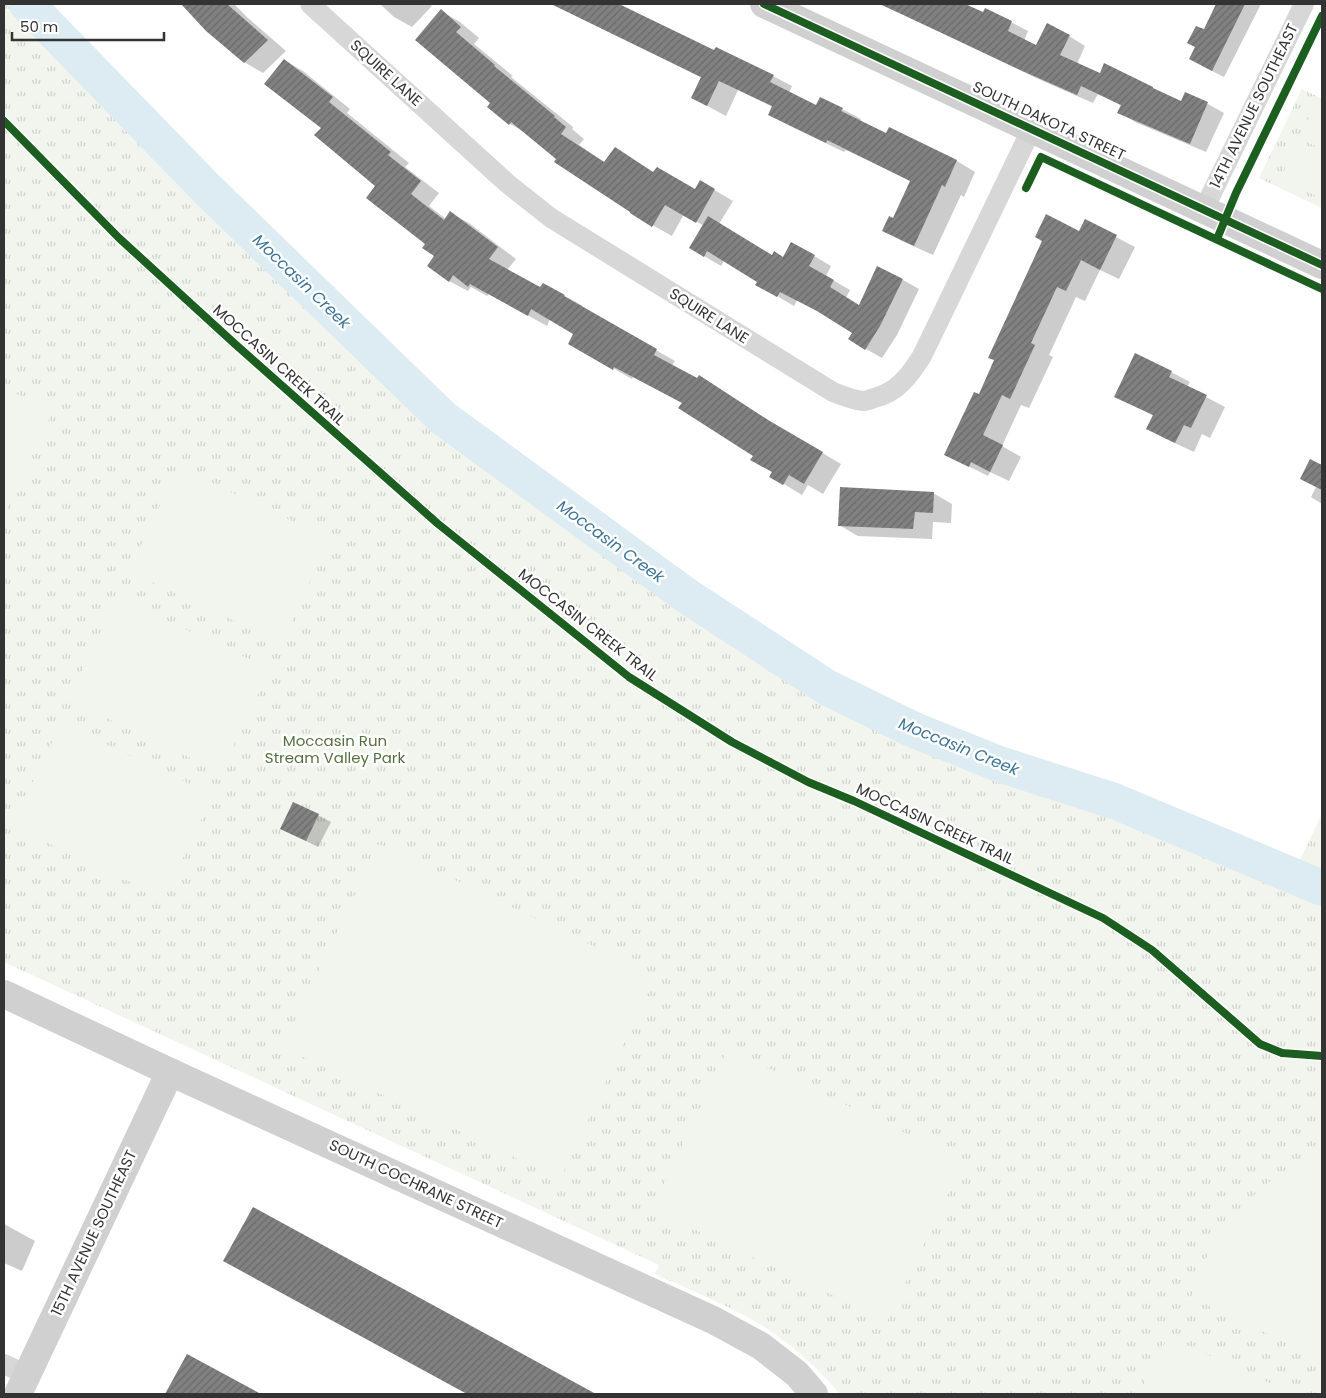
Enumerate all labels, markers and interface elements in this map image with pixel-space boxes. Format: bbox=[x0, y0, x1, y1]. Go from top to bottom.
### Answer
scale bar bbox=[12, 10, 165, 42]
text: 50 m bbox=[20, 16, 58, 37]
street label: 14TH AVENUE SOUTHEAST bbox=[1204, 20, 1303, 192]
street label: SQUIRE LANE bbox=[346, 35, 427, 111]
street label: SOUTH DAKOTA STREET bbox=[969, 76, 1129, 165]
water label: Moccasin Creek bbox=[248, 229, 356, 335]
street label: SQUIRE LANE bbox=[665, 283, 753, 348]
street label: MOCCASIN CREEK TRAIL bbox=[209, 299, 351, 430]
water label: Moccasin Creek bbox=[552, 494, 670, 589]
street label: MOCCASIN CREEK TRAIL bbox=[514, 564, 663, 686]
water label: Moccasin Creek bbox=[895, 712, 1023, 781]
park label: Moccasin Run Stream Valley Park bbox=[265, 730, 405, 768]
street label: MOCCASIN CREEK TRAIL bbox=[853, 778, 1018, 870]
street label: SOUTH COCHRANE STREET bbox=[326, 1134, 507, 1233]
street label: 15TH AVENUE SOUTHEAST bbox=[46, 1146, 141, 1319]

